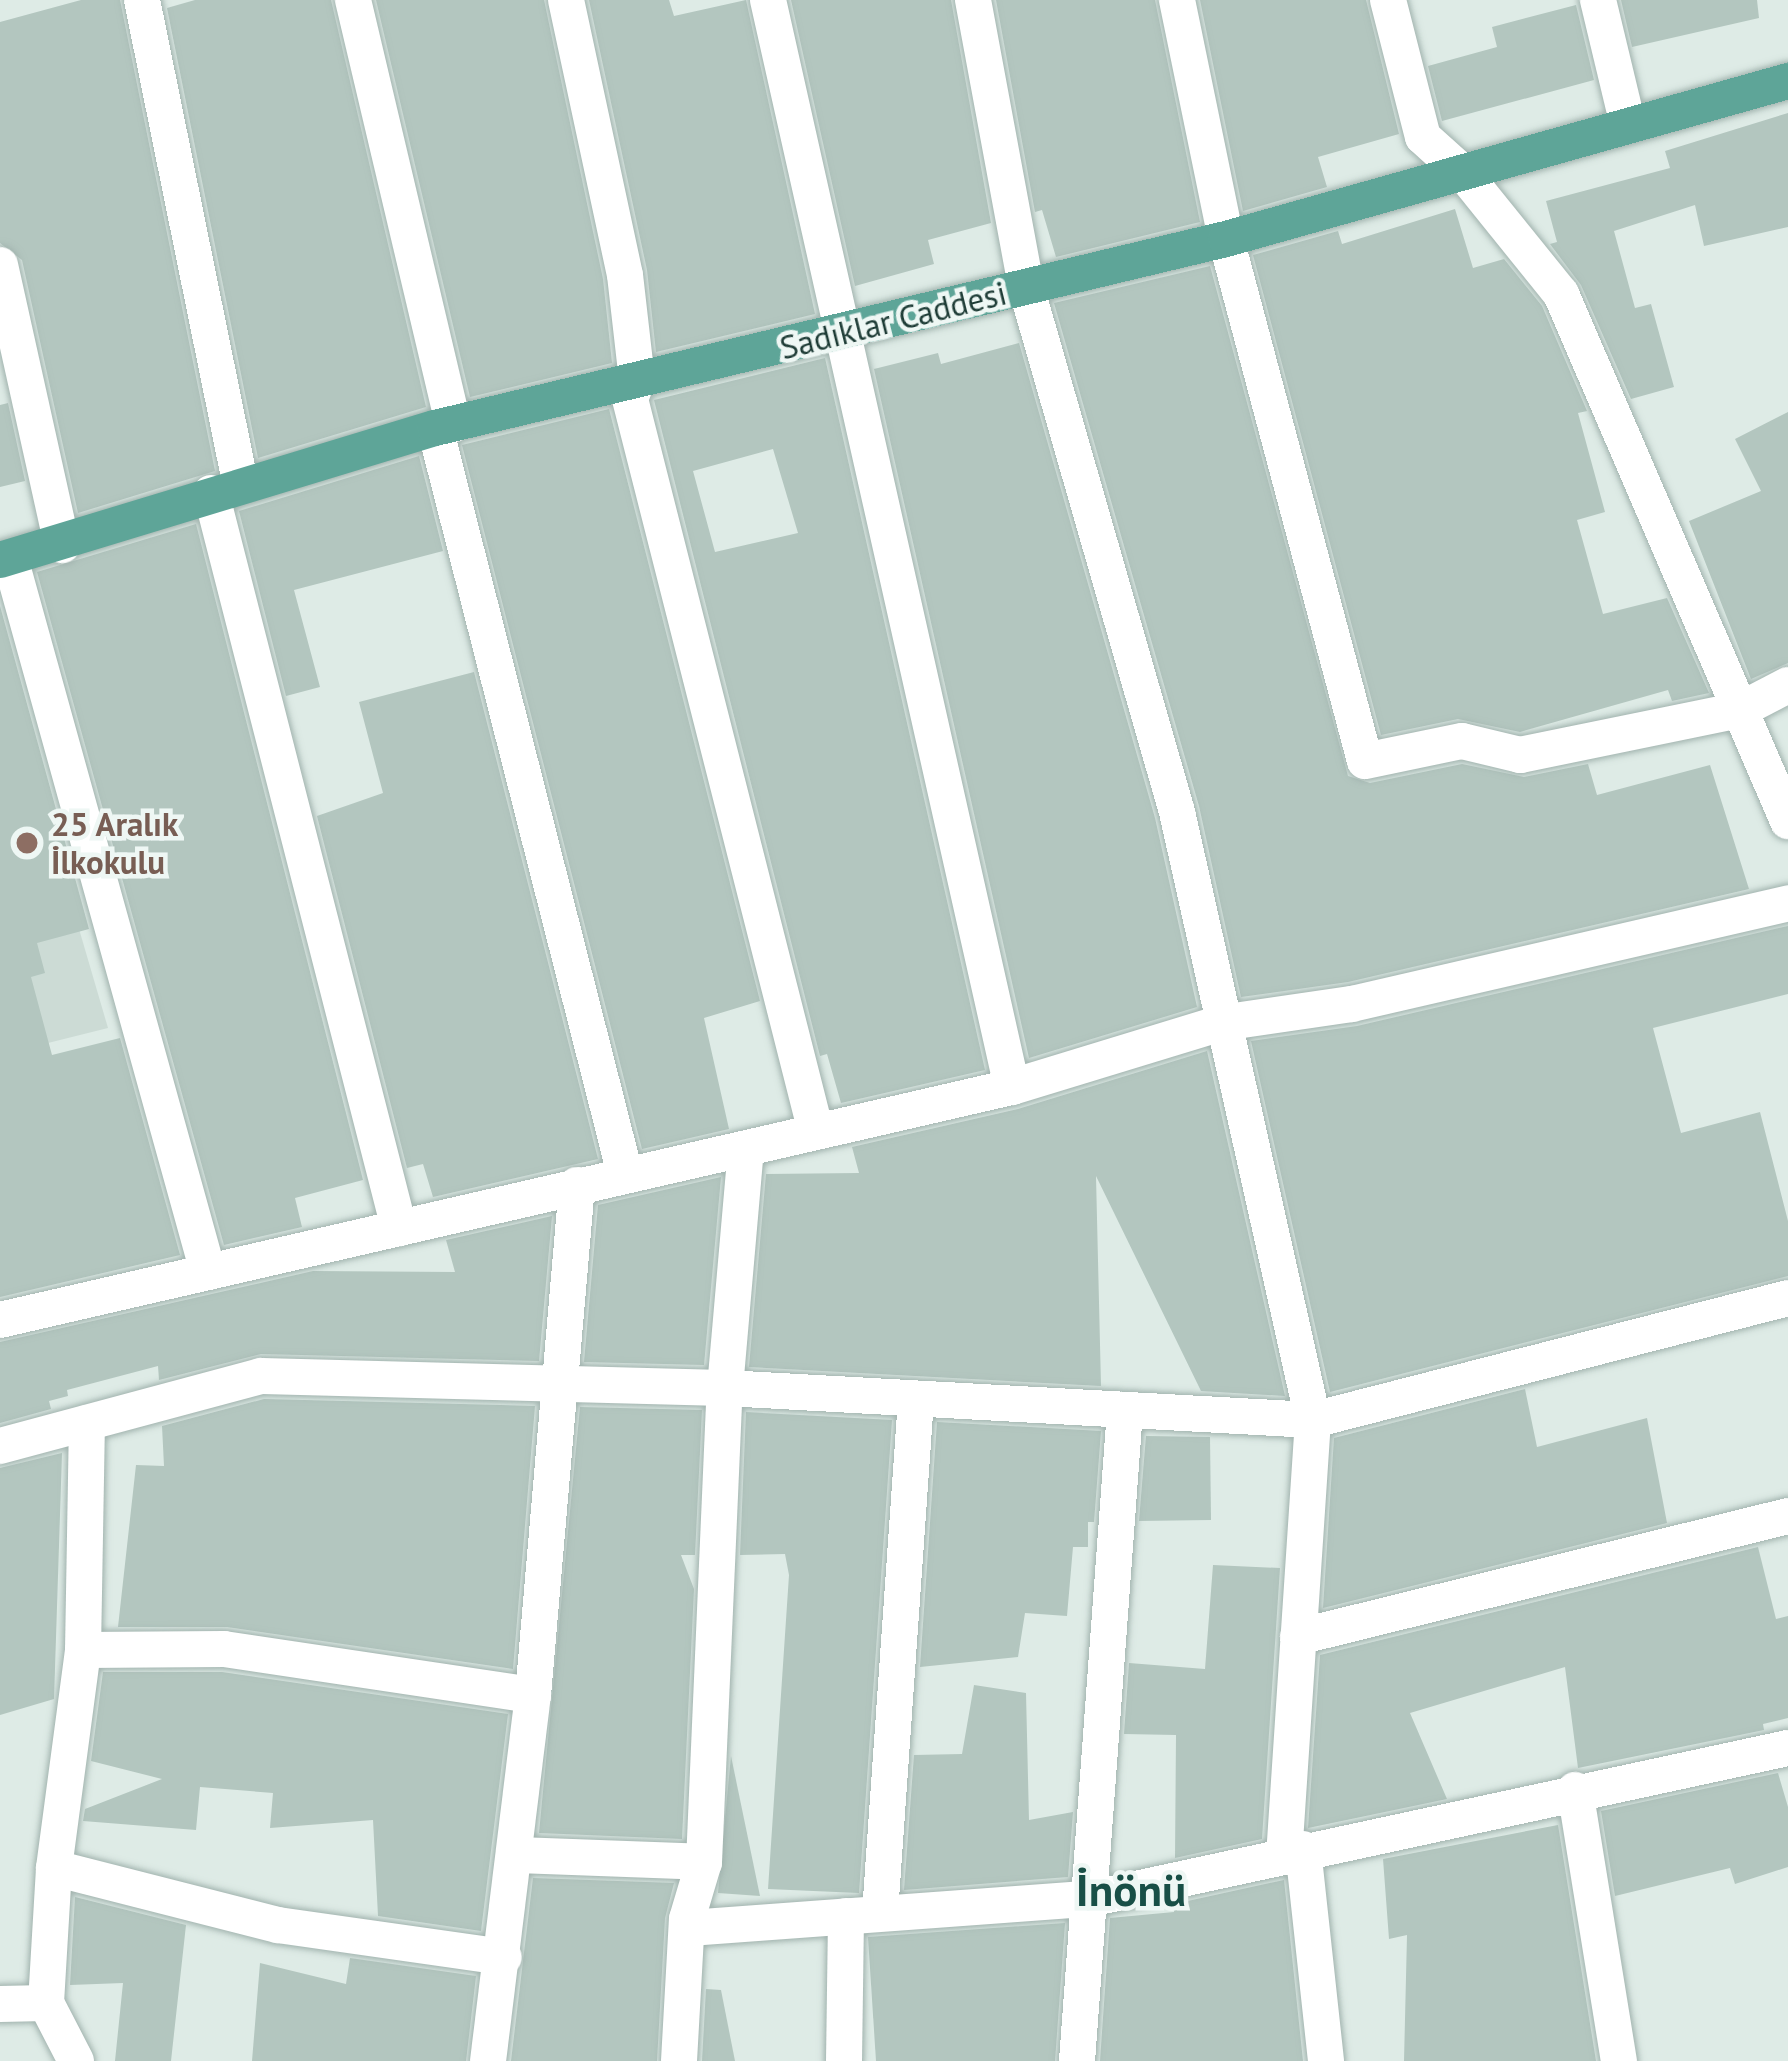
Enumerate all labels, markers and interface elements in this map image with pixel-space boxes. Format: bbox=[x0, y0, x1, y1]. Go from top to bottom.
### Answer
street label: Sadıklar Caddesi bbox=[776, 273, 1010, 367]
place label: 25 Aralık İlkokulu bbox=[51, 804, 179, 882]
marker: 25 Aralık İlkokulu bbox=[14, 830, 40, 856]
district label: İnönü bbox=[1076, 1863, 1186, 1917]

